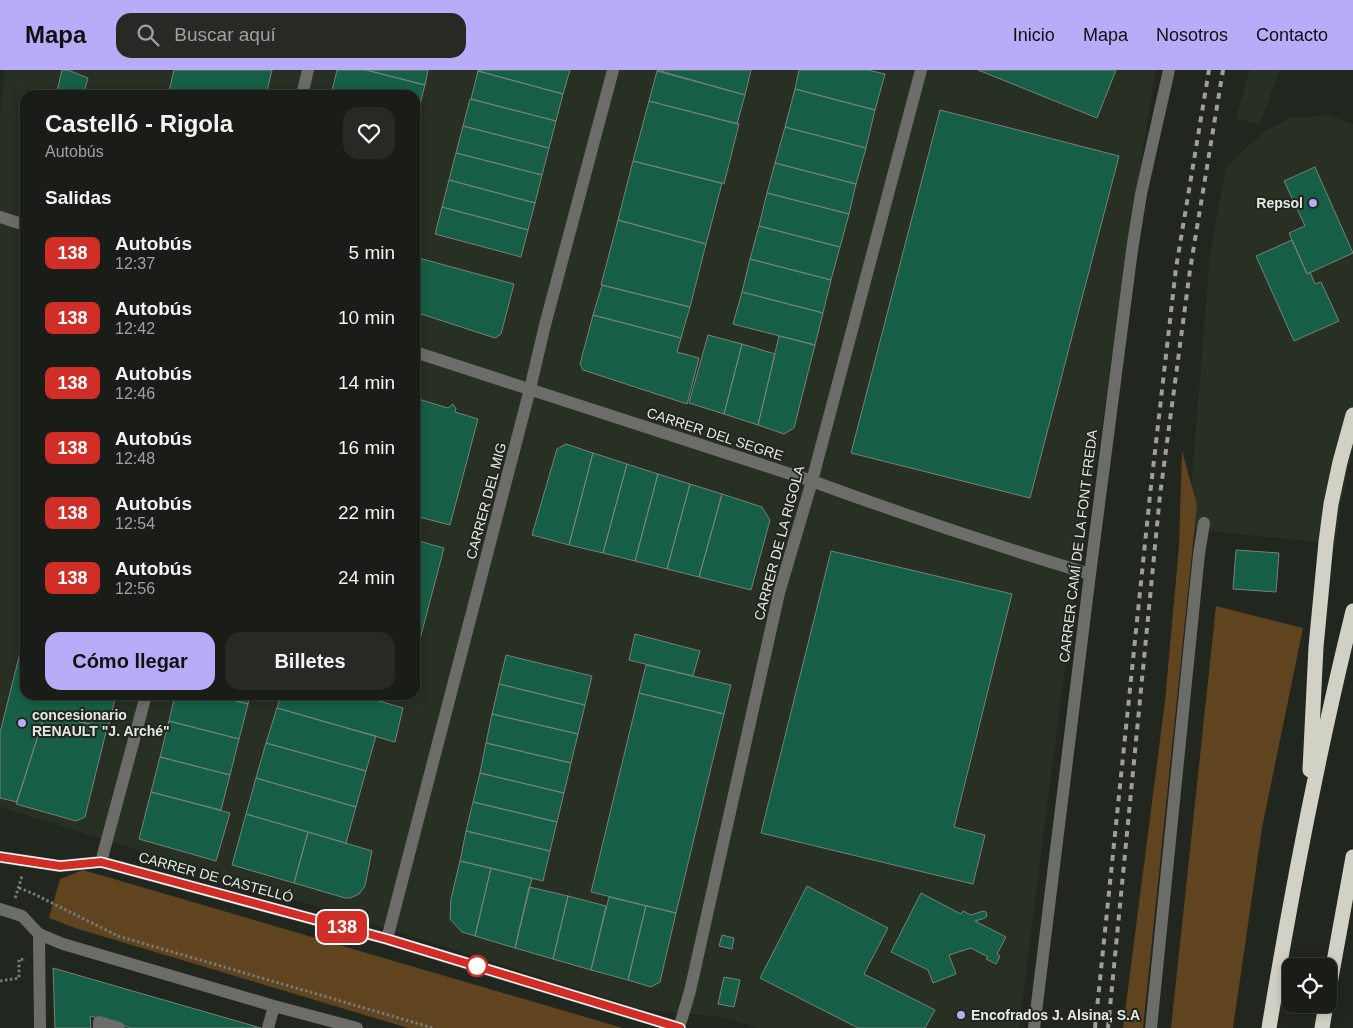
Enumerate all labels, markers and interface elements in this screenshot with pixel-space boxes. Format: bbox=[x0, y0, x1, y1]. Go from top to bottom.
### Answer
search box bbox=[116, 13, 466, 58]
text: Mapa bbox=[25, 21, 86, 48]
icon: search bbox=[134, 21, 162, 49]
text: Buscar aquí bbox=[174, 24, 276, 45]
text: Inicio bbox=[1013, 25, 1055, 45]
text: Mapa bbox=[1083, 25, 1128, 45]
text: Nosotros bbox=[1156, 25, 1228, 45]
text: Contacto bbox=[1256, 25, 1328, 45]
button: heart bbox=[343, 107, 395, 159]
text: Castelló - Rigola bbox=[45, 110, 233, 137]
text: Autobús bbox=[45, 143, 104, 160]
text: Salidas bbox=[45, 187, 112, 208]
place label: Repsol bbox=[1256, 195, 1303, 211]
marker: Repsol bbox=[1307, 197, 1319, 209]
text: Autobús bbox=[115, 233, 192, 254]
text: 5 min bbox=[349, 242, 395, 263]
text: 138 bbox=[57, 243, 88, 263]
text: 12:37 bbox=[115, 255, 155, 272]
text: Autobús bbox=[115, 298, 192, 319]
text: 10 min bbox=[338, 307, 395, 328]
text: 138 bbox=[57, 308, 88, 328]
text: 12:42 bbox=[115, 320, 155, 337]
text: Autobús bbox=[115, 363, 192, 384]
text: 14 min bbox=[338, 372, 395, 393]
text: 138 bbox=[57, 373, 88, 393]
text: 12:46 bbox=[115, 385, 155, 402]
street label: CARRER DEL SEGRE bbox=[645, 404, 785, 464]
text: Autobús bbox=[115, 428, 192, 449]
street label: CARRER CAMÍ DE LA FONT FREDA bbox=[1056, 428, 1100, 663]
text: 16 min bbox=[338, 437, 395, 458]
text: 138 bbox=[57, 438, 88, 458]
street label: CARRER DEL MIG bbox=[463, 441, 509, 561]
text: 12:48 bbox=[115, 450, 155, 467]
street label: CARRER DE LA RIGOLA bbox=[751, 463, 808, 622]
text: Autobús bbox=[115, 493, 192, 514]
text: 22 min bbox=[338, 502, 395, 523]
text: 138 bbox=[57, 503, 88, 523]
text: 12:54 bbox=[115, 515, 155, 532]
text: Autobús bbox=[115, 558, 192, 579]
text: 24 min bbox=[338, 567, 395, 588]
text: 138 bbox=[57, 568, 88, 588]
text: 12:56 bbox=[115, 580, 155, 597]
button: Cómo llegar bbox=[45, 632, 215, 690]
button: Billetes bbox=[225, 632, 395, 690]
place label: concesionario RENAULT "J. Arché" bbox=[32, 707, 170, 739]
marker: concesionario RENAULT "J. Arché" bbox=[16, 717, 28, 729]
street label: CARRER DE CASTELLÓ bbox=[137, 849, 295, 905]
line badge: 138 bbox=[313, 911, 371, 943]
text: 138 bbox=[327, 917, 357, 937]
unlabelled marker bbox=[466, 955, 488, 977]
map controls bbox=[1282, 958, 1337, 1013]
button: locate bbox=[1282, 958, 1337, 1013]
place label: Encofrados J. Alsina, S.A bbox=[971, 1007, 1140, 1023]
marker: Encofrados J. Alsina, S.A bbox=[955, 1009, 967, 1021]

